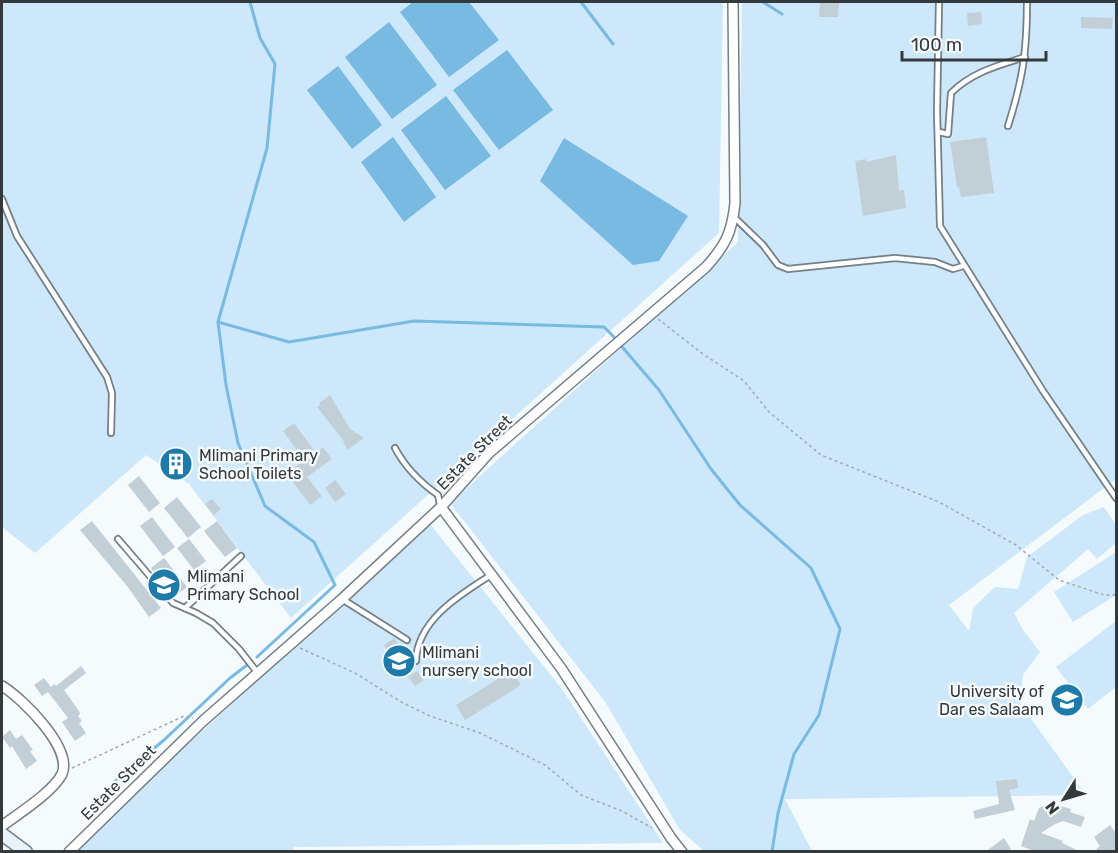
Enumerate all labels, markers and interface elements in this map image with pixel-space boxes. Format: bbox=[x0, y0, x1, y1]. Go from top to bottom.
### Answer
scale bar bbox=[902, 24, 1046, 62]
text: 100 m bbox=[911, 34, 962, 56]
street label: Estate Street bbox=[433, 411, 516, 494]
building icon: Mlimani Primary School Toilets bbox=[158, 446, 194, 482]
place label: Mlimani Primary School Toilets bbox=[199, 446, 318, 483]
school or university icon: Mlimani Primary School bbox=[146, 567, 182, 603]
place label: Mlimani Primary School bbox=[187, 567, 299, 604]
school or university icon: Mlimani nursery school bbox=[381, 643, 417, 679]
place label: Mlimani nursery school bbox=[422, 643, 532, 680]
place label: University of Dar es Salaam bbox=[939, 682, 1045, 719]
school or university icon: University of Dar es Salaam bbox=[1049, 682, 1085, 718]
street label: Estate Street bbox=[77, 741, 160, 824]
north arrow bbox=[1034, 769, 1094, 829]
text: N bbox=[1041, 797, 1063, 818]

